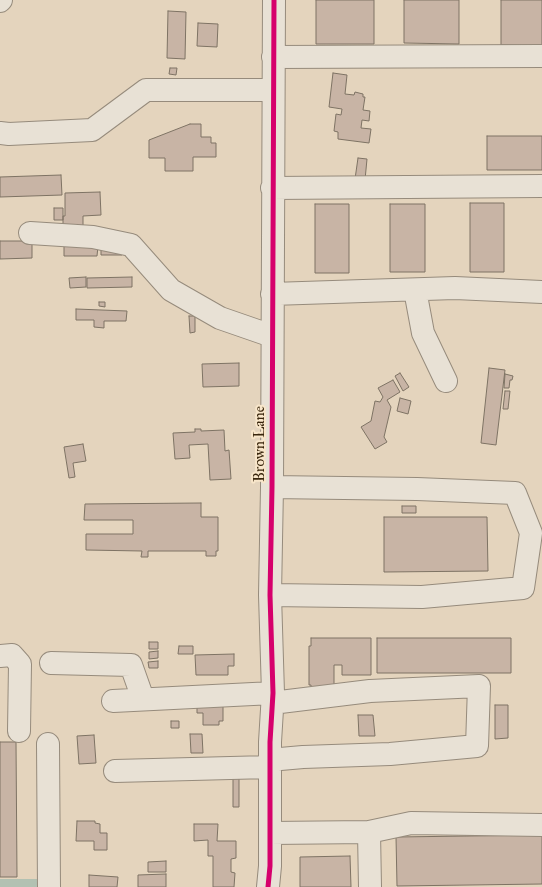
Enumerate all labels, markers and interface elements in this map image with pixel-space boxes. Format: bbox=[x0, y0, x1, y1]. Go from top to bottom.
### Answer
street label: Brown Lane bbox=[251, 406, 269, 482]

